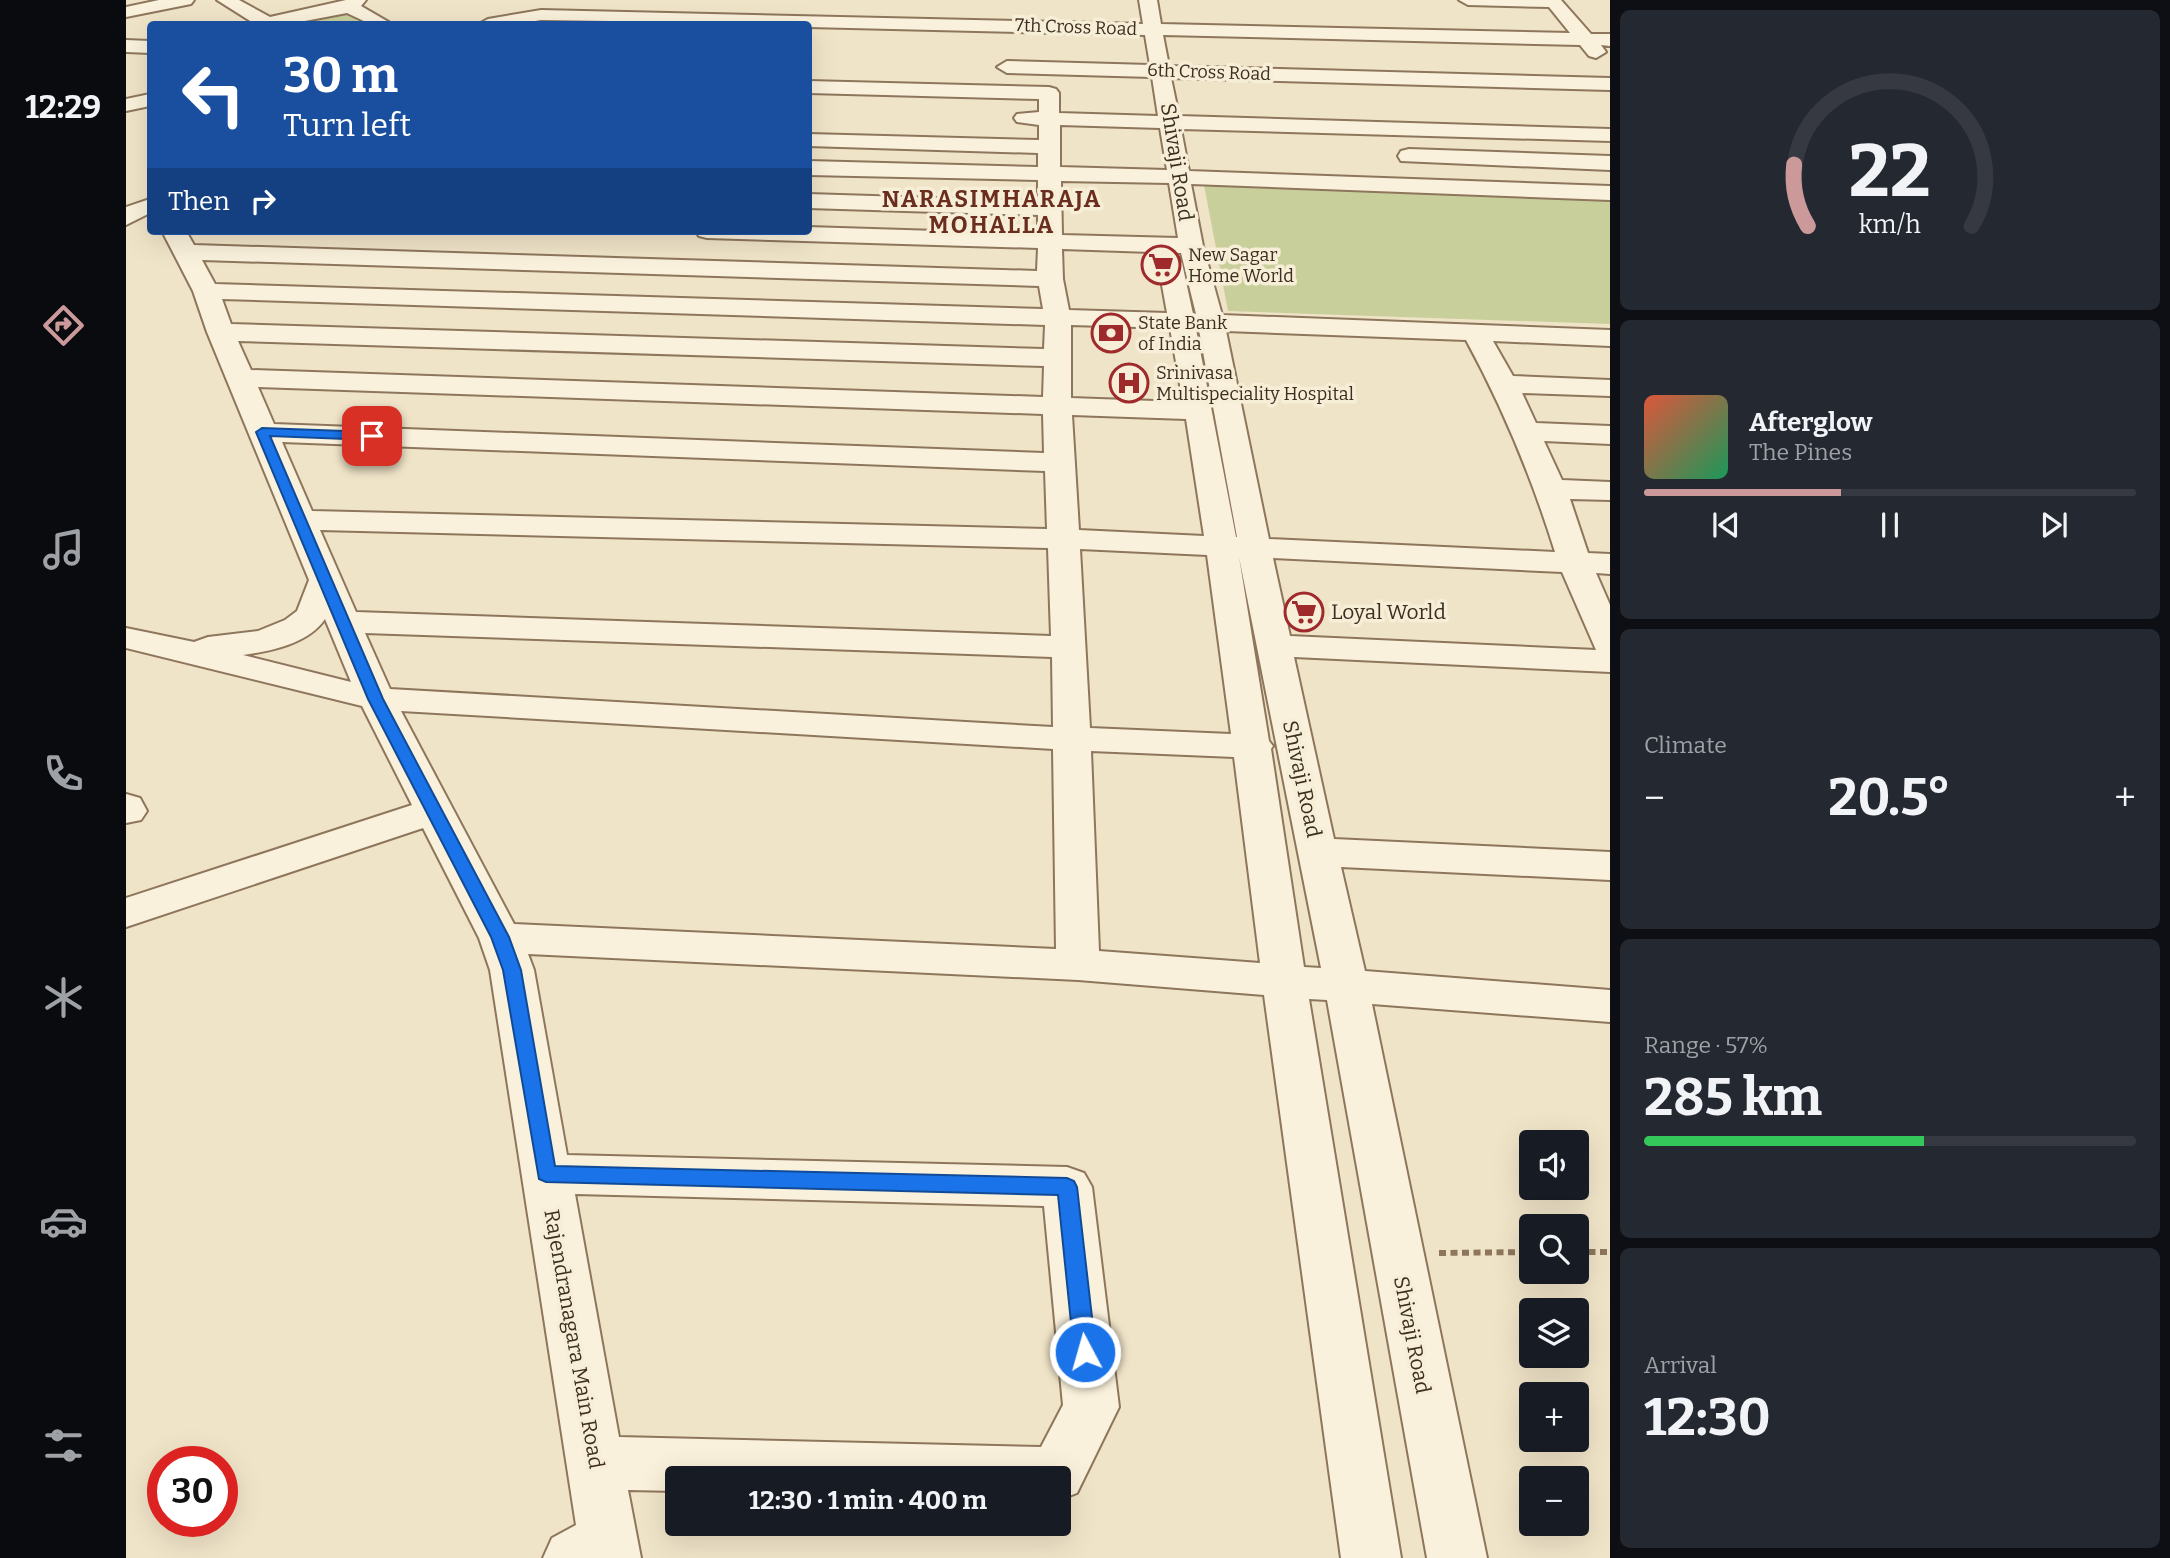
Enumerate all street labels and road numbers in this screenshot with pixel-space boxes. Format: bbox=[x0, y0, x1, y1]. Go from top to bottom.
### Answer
street label: 7th Cross Road bbox=[1015, 14, 1138, 40]
street label: 6th Cross Road bbox=[1147, 59, 1272, 85]
street label: Shivaji Road bbox=[1155, 101, 1199, 223]
street label: Shivaji Road bbox=[1277, 718, 1327, 840]
street label: Rajendranagara Main Road bbox=[538, 1207, 610, 1471]
street label: Shivaji Road bbox=[1388, 1274, 1436, 1396]

